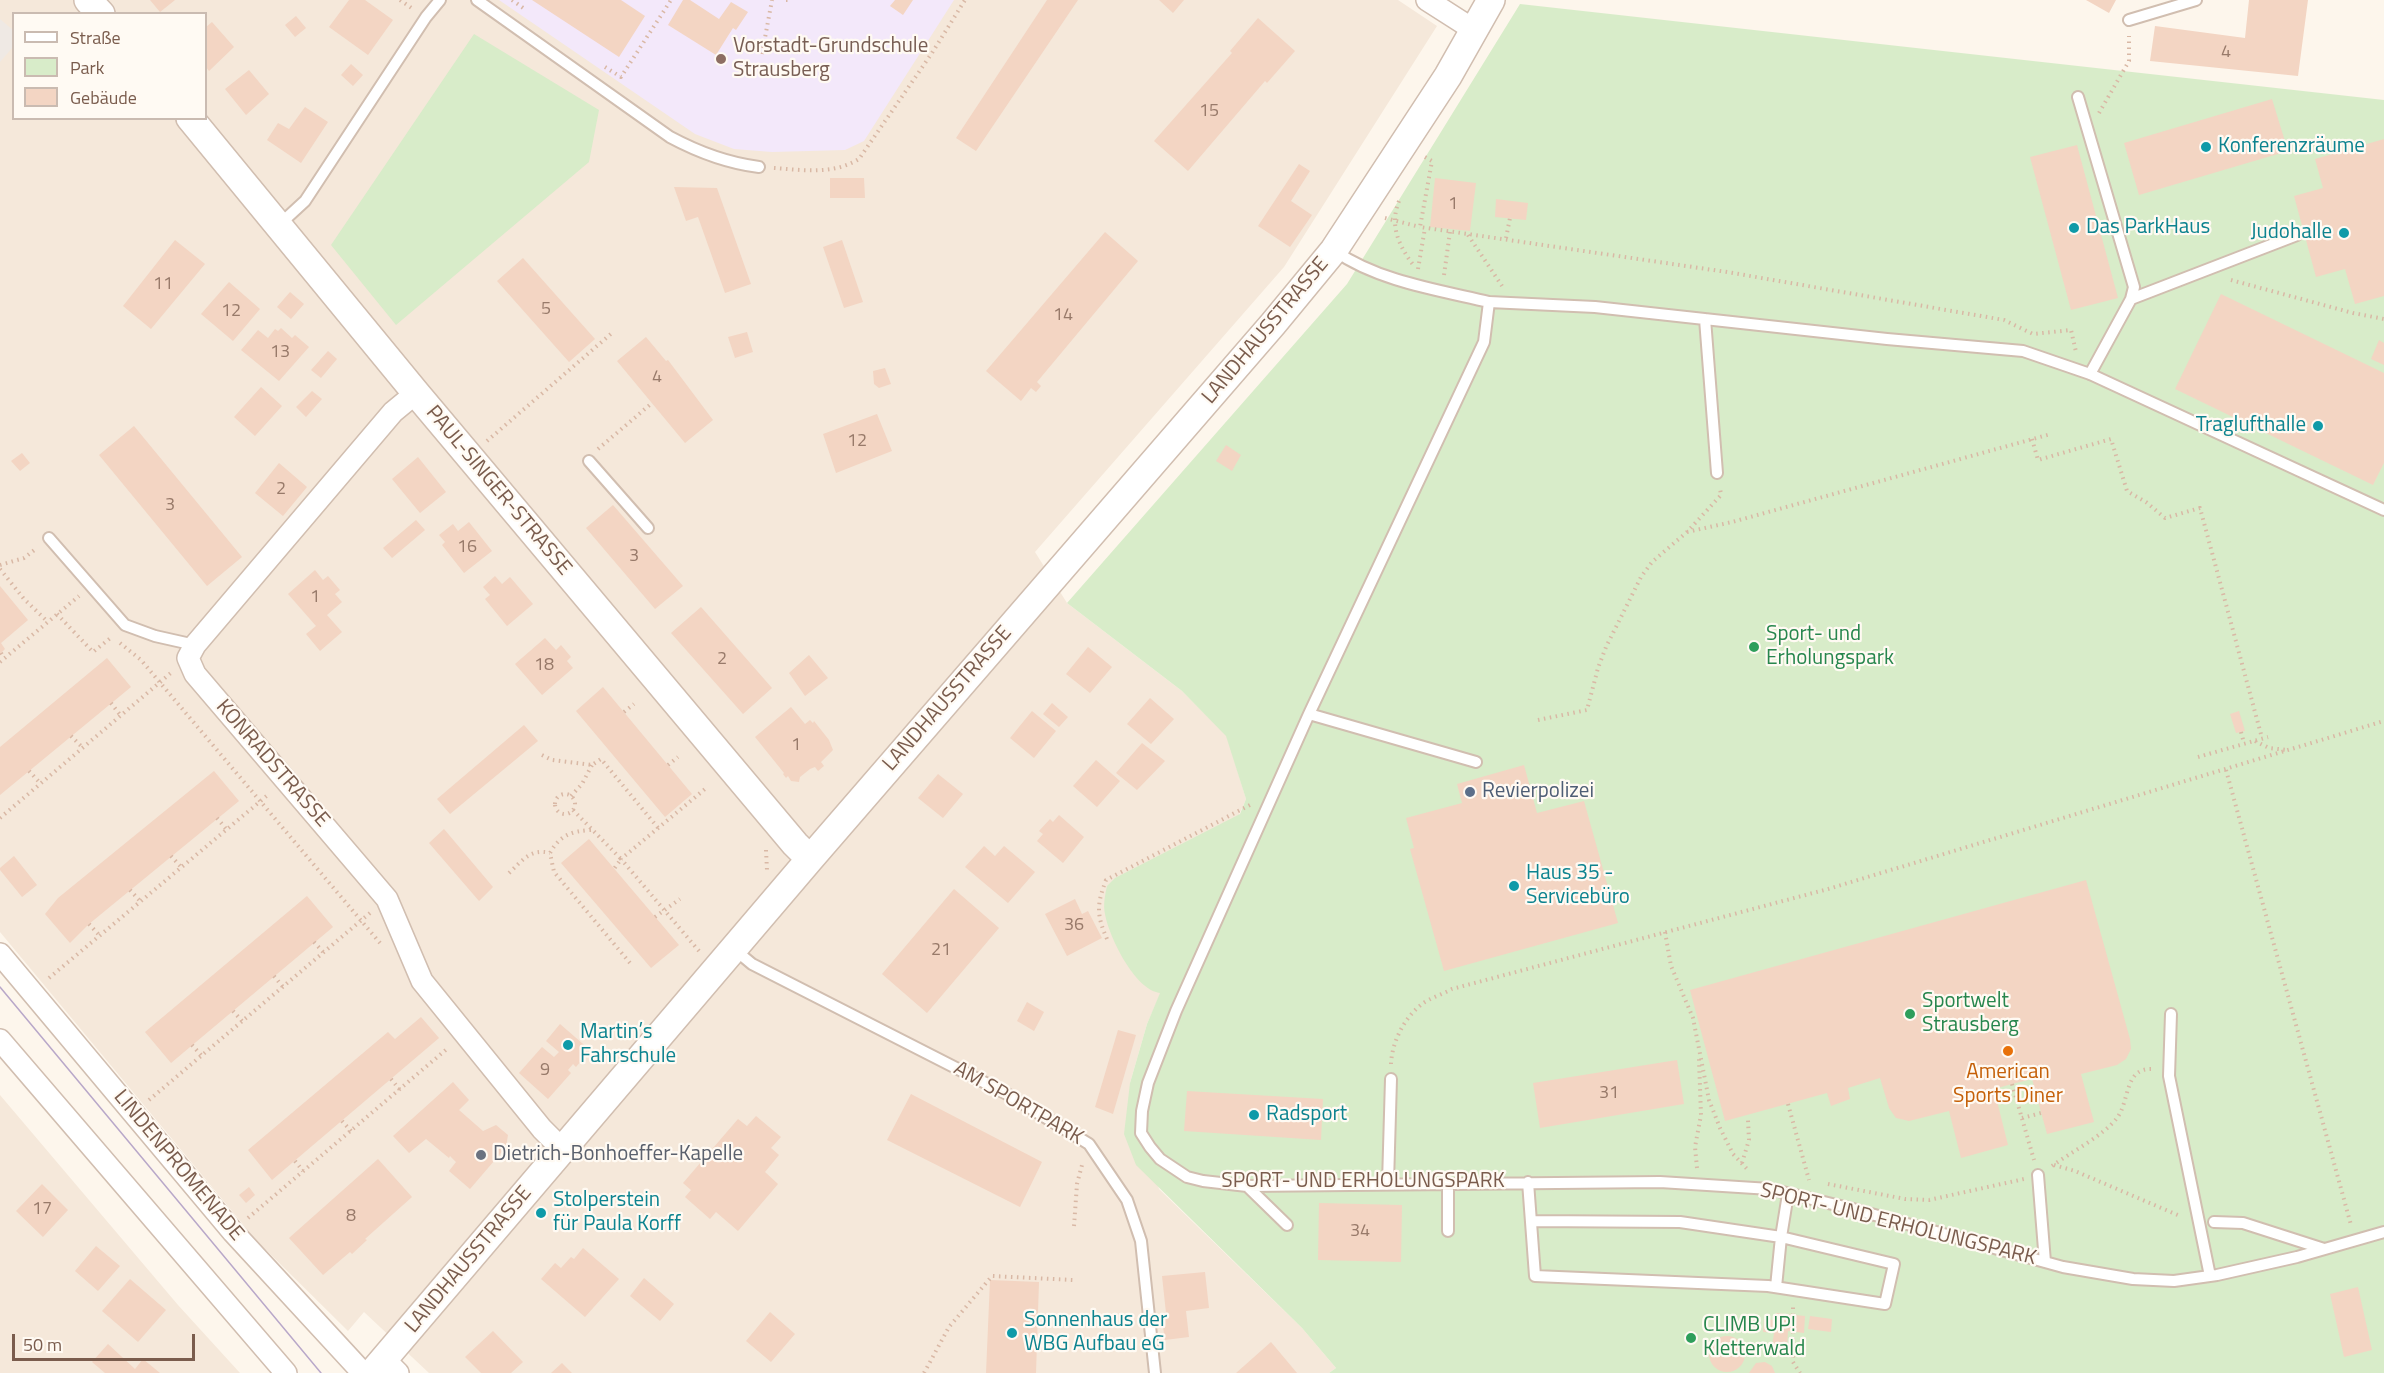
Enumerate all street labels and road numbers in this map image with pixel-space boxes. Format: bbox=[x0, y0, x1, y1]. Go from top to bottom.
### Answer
street label: LANDHAUSSTRASSE bbox=[1197, 253, 1335, 409]
street label: PAUL-SINGER-STRASSE bbox=[420, 401, 576, 581]
street label: LANDHAUSSTRASSE bbox=[878, 621, 1018, 777]
street label: KONRADSTRASSE bbox=[210, 695, 334, 833]
street label: AM SPORTPARK bbox=[949, 1057, 1087, 1151]
street label: LINDENPROMENADE bbox=[108, 1085, 248, 1247]
street label: SPORT- UND ERHOLUNGSPARK bbox=[1221, 1169, 1505, 1195]
street label: SPORT- UND ERHOLUNGSPARK bbox=[1757, 1178, 2039, 1272]
street label: LANDHAUSSTRASSE bbox=[400, 1182, 538, 1338]

